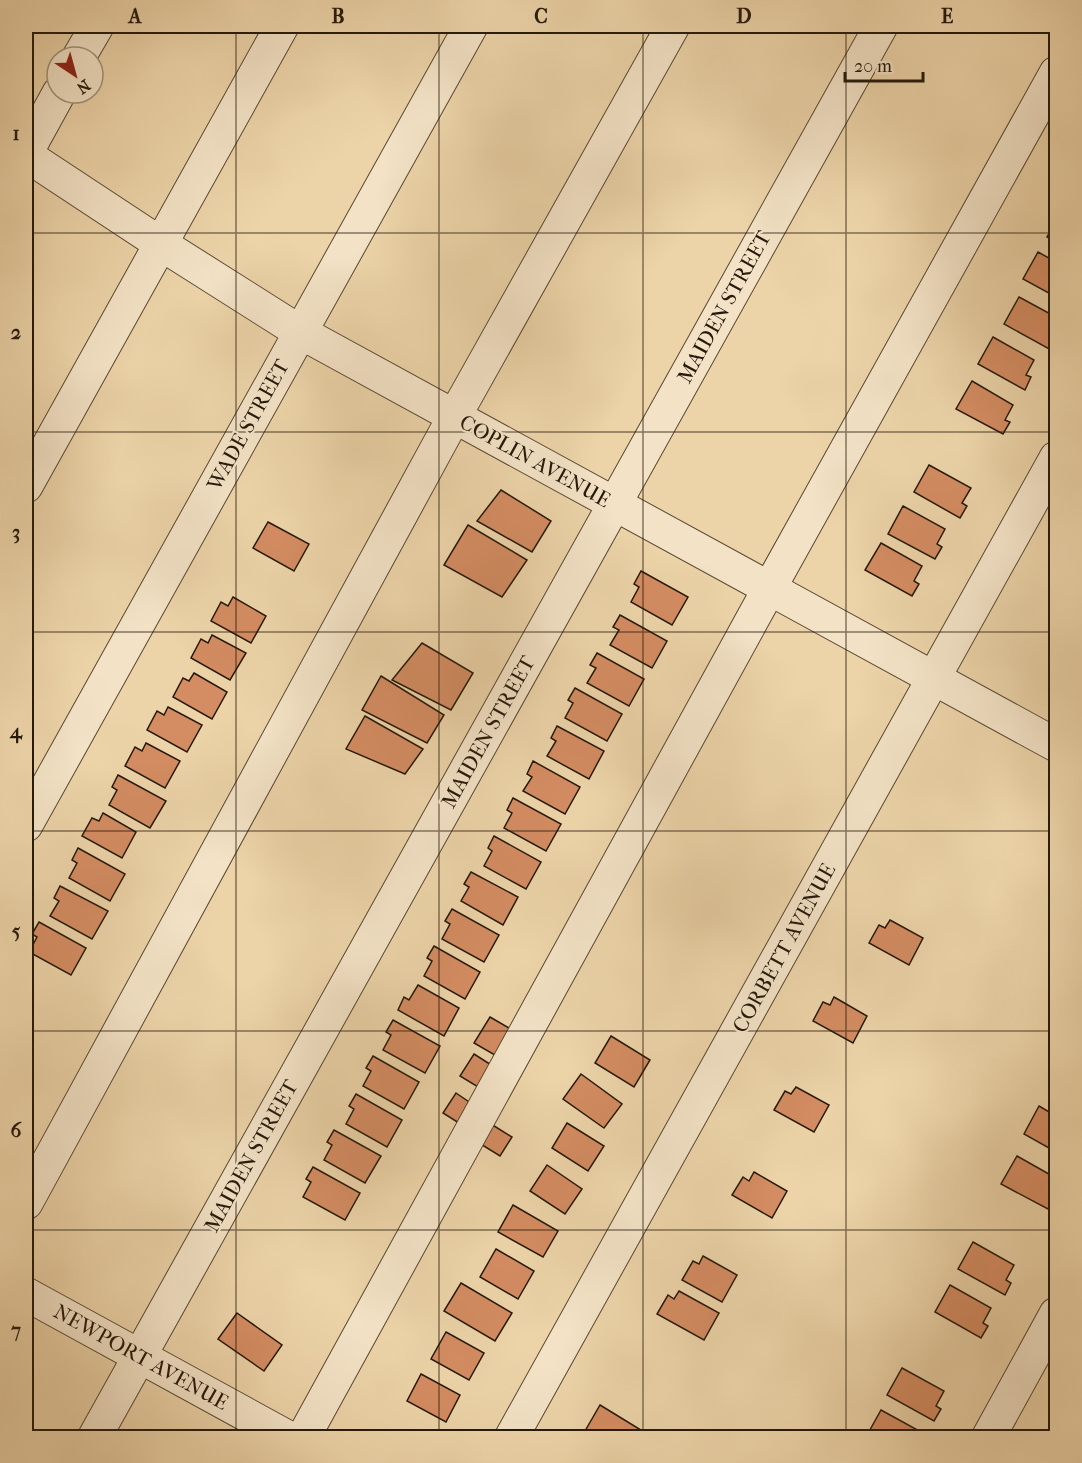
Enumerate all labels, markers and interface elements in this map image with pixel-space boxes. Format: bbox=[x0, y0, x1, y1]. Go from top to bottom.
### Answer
text: A bbox=[127, 5, 143, 28]
text: B bbox=[331, 5, 345, 28]
text: C bbox=[534, 5, 548, 28]
text: D bbox=[736, 5, 752, 28]
text: E bbox=[941, 5, 953, 28]
north arrow bbox=[45, 45, 105, 105]
scale bar bbox=[845, 45, 923, 83]
text: 20 m bbox=[854, 56, 892, 77]
text: N bbox=[72, 75, 94, 98]
text: 1 bbox=[12, 122, 20, 145]
street label: MAIDEN STREET bbox=[672, 226, 776, 387]
text: 2 bbox=[11, 321, 21, 344]
street label: WADE STREET bbox=[202, 355, 294, 496]
street label: COPLIN AVENUE bbox=[456, 410, 615, 512]
text: 3 bbox=[12, 521, 20, 544]
street label: MAIDEN STREET bbox=[436, 651, 540, 812]
text: 4 bbox=[9, 720, 23, 744]
street label: CORBETT AVENUE bbox=[728, 859, 840, 1037]
text: 5 bbox=[12, 920, 21, 943]
street label: MAIDEN STREET bbox=[199, 1075, 303, 1236]
text: 6 bbox=[11, 1119, 23, 1142]
street label: NEWPORT AVENUE bbox=[50, 1299, 232, 1415]
text: 7 bbox=[10, 1319, 21, 1342]

